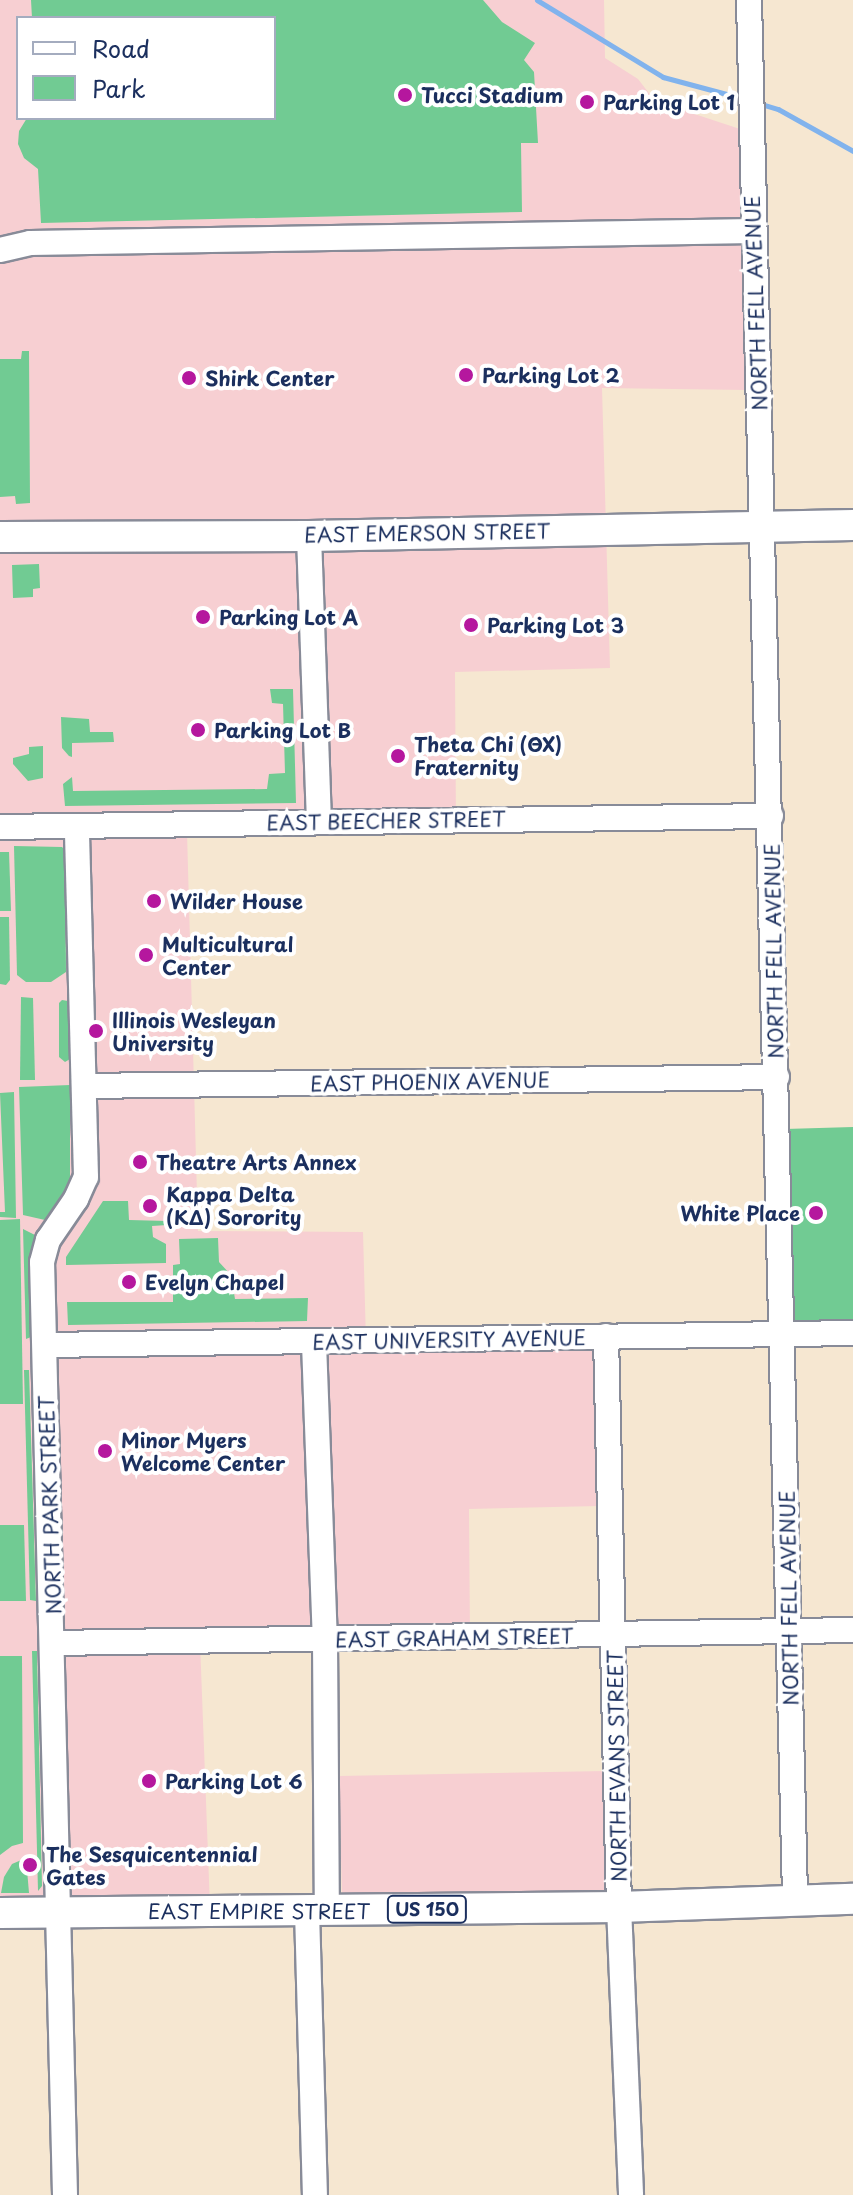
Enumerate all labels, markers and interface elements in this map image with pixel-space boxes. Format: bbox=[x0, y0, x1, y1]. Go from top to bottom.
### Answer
legend bbox=[16, 16, 276, 120]
text: Road bbox=[92, 30, 150, 66]
text: Park bbox=[92, 70, 146, 106]
place label: Tucci Stadium bbox=[421, 83, 566, 107]
marker: Tucci Stadium bbox=[396, 86, 414, 104]
place label: Parking Lot 1 bbox=[603, 90, 738, 114]
marker: Parking Lot 1 bbox=[578, 93, 596, 111]
street label: NORTH FELL AVENUE bbox=[740, 194, 772, 412]
place label: Parking Lot 2 bbox=[482, 363, 622, 387]
place label: Shirk Center bbox=[205, 366, 336, 390]
marker: Parking Lot 2 bbox=[457, 366, 475, 384]
marker: Shirk Center bbox=[180, 369, 198, 387]
street label: EAST EMERSON STREET bbox=[303, 519, 551, 547]
place label: Parking Lot A bbox=[219, 605, 361, 629]
marker: Parking Lot A bbox=[194, 608, 212, 626]
place label: Parking Lot 3 bbox=[487, 613, 626, 637]
marker: Parking Lot 3 bbox=[462, 616, 480, 634]
place label: Parking Lot B bbox=[214, 718, 354, 742]
marker: Parking Lot B bbox=[189, 721, 207, 739]
place label: Theta Chi (ΘΧ) Fraternity bbox=[414, 732, 562, 779]
marker: Theta Chi (ΘΧ) Fraternity bbox=[389, 747, 407, 765]
street label: EAST BEECHER STREET bbox=[266, 807, 506, 835]
street label: NORTH FELL AVENUE bbox=[760, 842, 788, 1060]
place label: Wilder House bbox=[170, 889, 304, 913]
marker: Wilder House bbox=[145, 892, 163, 910]
place label: Multicultural Center bbox=[162, 932, 293, 979]
marker: Multicultural Center bbox=[137, 946, 155, 964]
place label: Illinois Wesleyan University bbox=[112, 1008, 277, 1055]
marker: Illinois Wesleyan University bbox=[87, 1022, 105, 1040]
street label: EAST PHOENIX AVENUE bbox=[309, 1068, 551, 1096]
place label: Theatre Arts Annex bbox=[156, 1150, 358, 1174]
marker: Theatre Arts Annex bbox=[131, 1153, 149, 1171]
place label: Kappa Delta (ΚΔ) Sorority bbox=[166, 1182, 302, 1229]
marker: Kappa Delta (ΚΔ) Sorority bbox=[141, 1197, 159, 1215]
place label: White Place bbox=[680, 1201, 800, 1225]
marker: White Place bbox=[807, 1204, 825, 1222]
place label: Evelyn Chapel bbox=[145, 1270, 285, 1294]
marker: Evelyn Chapel bbox=[120, 1273, 138, 1291]
street label: EAST UNIVERSITY AVENUE bbox=[312, 1326, 586, 1354]
street label: NORTH PARK STREET bbox=[34, 1394, 66, 1616]
place label: Minor Myers Welcome Center bbox=[121, 1428, 286, 1475]
marker: Minor Myers Welcome Center bbox=[96, 1442, 114, 1460]
street label: NORTH FELL AVENUE bbox=[775, 1489, 803, 1707]
street label: EAST GRAHAM STREET bbox=[334, 1624, 574, 1652]
street label: NORTH EVANS STREET bbox=[603, 1648, 631, 1884]
place label: Parking Lot 6 bbox=[165, 1769, 305, 1793]
marker: Parking Lot 6 bbox=[140, 1772, 158, 1790]
place label: The Sesquicentennial Gates bbox=[46, 1842, 258, 1889]
marker: The Sesquicentennial Gates bbox=[21, 1856, 39, 1874]
road number: US 150 bbox=[387, 1895, 467, 1923]
street label: EAST EMPIRE STREET bbox=[148, 1899, 370, 1923]

